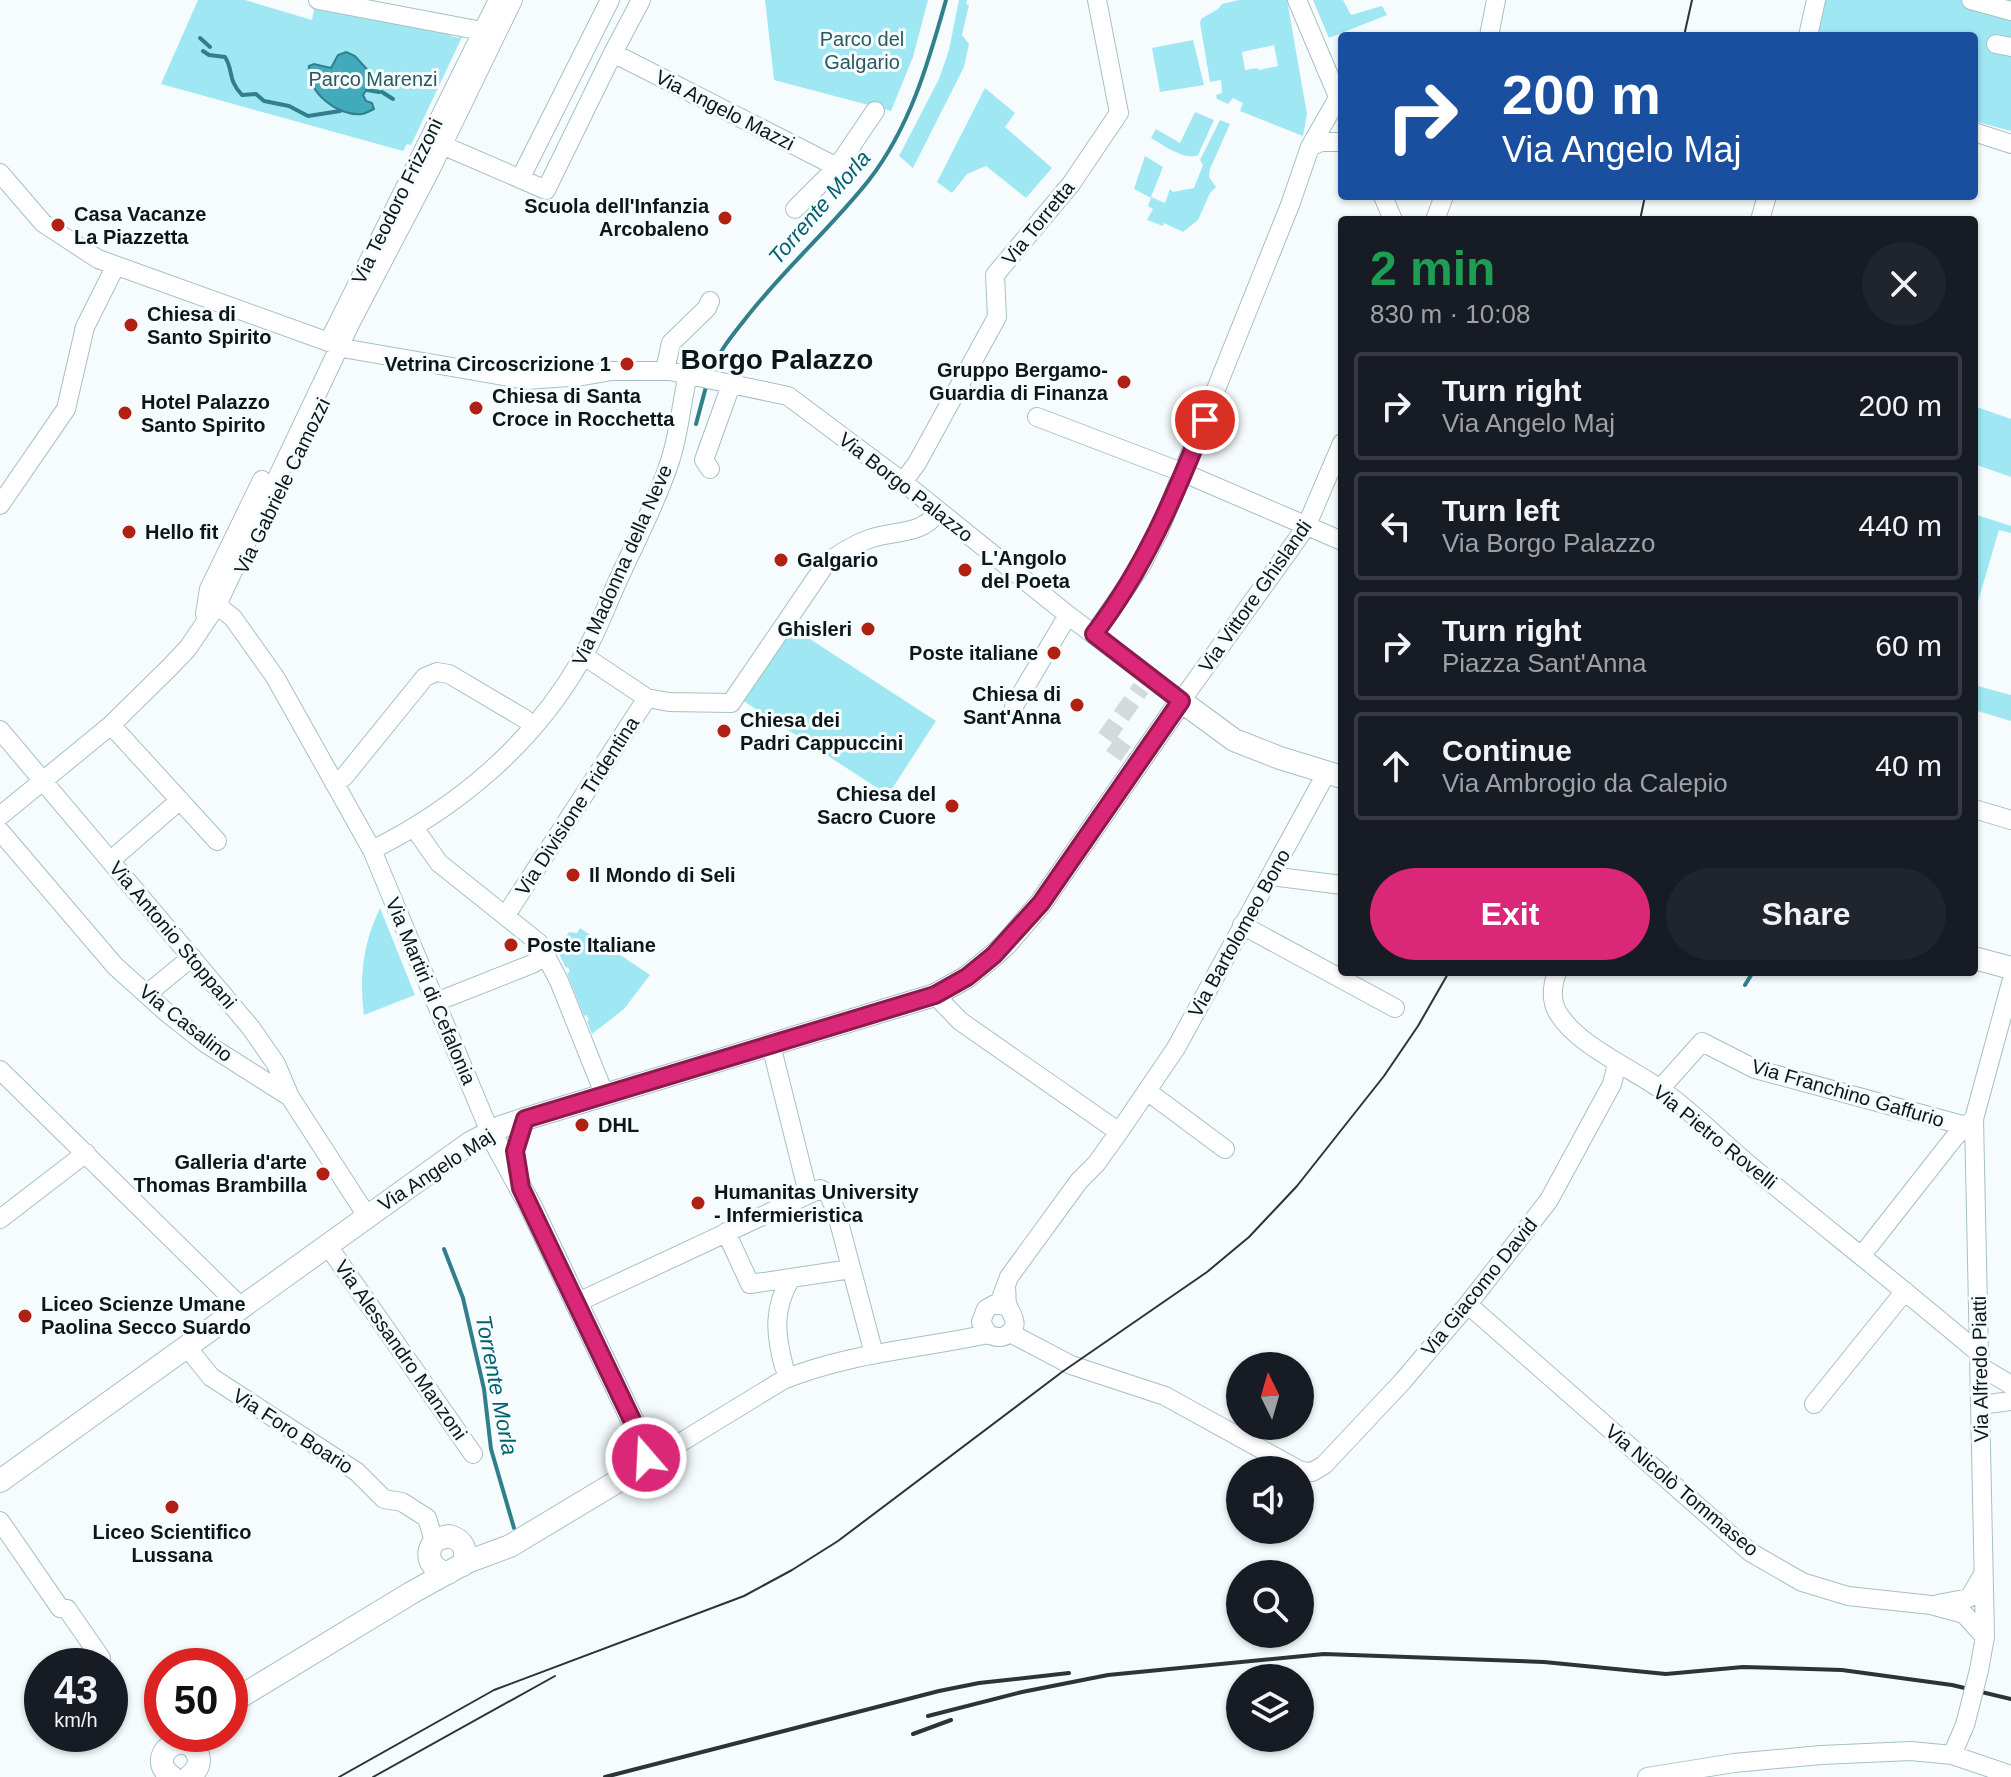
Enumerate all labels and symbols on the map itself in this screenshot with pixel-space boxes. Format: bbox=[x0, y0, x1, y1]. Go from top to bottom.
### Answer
park label: Parco del Galgario bbox=[820, 28, 904, 73]
street label: Via Angelo Mazzi bbox=[652, 65, 798, 155]
park label: Parco Marenzi bbox=[309, 68, 437, 90]
street label: Via Teodoro Frizzoni bbox=[347, 115, 447, 287]
water label: Torrente Morla bbox=[763, 145, 875, 269]
street label: Via Torretta bbox=[997, 176, 1079, 269]
place label: Scuola dell'Infanzia Arcobaleno bbox=[524, 195, 710, 240]
place label: Casa Vacanze La Piazzetta bbox=[74, 203, 206, 248]
marker: Scuola dell'Infanzia Arcobaleno bbox=[716, 209, 734, 227]
marker: Casa Vacanze La Piazzetta bbox=[49, 216, 67, 234]
place label: Chiesa di Santo Spirito bbox=[147, 303, 271, 348]
marker: Chiesa di Santo Spirito bbox=[122, 316, 140, 334]
district label: Borgo Palazzo bbox=[681, 344, 873, 375]
place label: Vetrina Circoscrizione 1 bbox=[384, 353, 611, 375]
marker: Vetrina Circoscrizione 1 bbox=[618, 355, 636, 373]
place label: Gruppo Bergamo- Guardia di Finanza bbox=[929, 359, 1109, 404]
marker: Gruppo Bergamo- Guardia di Finanza bbox=[1115, 373, 1133, 391]
place label: Chiesa di Santa Croce in Rocchetta bbox=[492, 385, 675, 430]
pin bbox=[1171, 386, 1239, 454]
place label: Hotel Palazzo Santo Spirito bbox=[141, 391, 270, 436]
street label: Via Gabriele Camozzi bbox=[230, 394, 334, 578]
marker: Chiesa di Santa Croce in Rocchetta bbox=[467, 399, 485, 417]
marker: Hotel Palazzo Santo Spirito bbox=[116, 404, 134, 422]
street label: Via Borgo Palazzo bbox=[835, 428, 977, 546]
street label: Via Madonna della Neve bbox=[568, 461, 676, 669]
street label: Via Vittore Ghislandi bbox=[1194, 516, 1316, 676]
place label: Hello fit bbox=[145, 521, 219, 543]
marker: Hello fit bbox=[120, 523, 138, 541]
place label: L'Angolo del Poeta bbox=[981, 547, 1071, 592]
place label: Galgario bbox=[797, 549, 878, 571]
marker: Galgario bbox=[772, 551, 790, 569]
marker: L'Angolo del Poeta bbox=[956, 561, 974, 579]
place label: Ghisleri bbox=[778, 618, 852, 640]
marker: Ghisleri bbox=[859, 620, 877, 638]
place label: Poste italiane bbox=[909, 642, 1038, 664]
marker: Poste italiane bbox=[1045, 644, 1063, 662]
place label: Chiesa di Sant'Anna bbox=[963, 683, 1062, 728]
marker: Chiesa di Sant'Anna bbox=[1068, 696, 1086, 714]
place label: Chiesa dei Padri Cappuccini bbox=[740, 709, 903, 754]
street label: Via Divisione Tridentina bbox=[511, 712, 644, 899]
marker: Chiesa dei Padri Cappuccini bbox=[715, 722, 733, 740]
place label: Chiesa del Sacro Cuore bbox=[817, 783, 936, 828]
marker: Chiesa del Sacro Cuore bbox=[943, 797, 961, 815]
street label: Via Bartolomeo Bono bbox=[1184, 845, 1294, 1021]
street label: Via Antonio Stoppani bbox=[105, 857, 241, 1013]
place label: Il Mondo di Seli bbox=[589, 864, 736, 886]
marker: Il Mondo di Seli bbox=[564, 866, 582, 884]
street label: Via Martiri di Cefalonia bbox=[382, 894, 481, 1089]
place label: Poste Italiane bbox=[527, 934, 656, 956]
marker: Poste Italiane bbox=[502, 936, 520, 954]
street label: Via Casalino bbox=[135, 980, 237, 1066]
street label: Via Franchino Gaffurio bbox=[1749, 1055, 1947, 1131]
street label: Via Pietro Rovelli bbox=[1649, 1081, 1781, 1193]
place label: DHL bbox=[598, 1114, 639, 1136]
marker: DHL bbox=[573, 1116, 591, 1134]
street label: Via Angelo Maj bbox=[374, 1125, 498, 1215]
place label: Galleria d'arte Thomas Brambilla bbox=[134, 1151, 308, 1196]
marker: Galleria d'arte Thomas Brambilla bbox=[314, 1165, 332, 1183]
place label: Humanitas University - Infermieristica bbox=[714, 1181, 919, 1226]
marker: Humanitas University - Infermieristica bbox=[689, 1194, 707, 1212]
street label: Via Giacomo David bbox=[1417, 1214, 1541, 1360]
street label: Via Alessandro Manzoni bbox=[331, 1256, 471, 1444]
place label: Liceo Scienze Umane Paolina Secco Suardo bbox=[41, 1293, 251, 1338]
street label: Via Alfredo Piatti bbox=[1968, 1296, 1992, 1442]
marker: Liceo Scienze Umane Paolina Secco Suardo bbox=[16, 1307, 34, 1325]
water label: Torrente Morla bbox=[471, 1313, 522, 1457]
north arrow bbox=[1226, 1352, 1314, 1440]
street label: Via Foro Boario bbox=[229, 1384, 357, 1478]
position arrow bbox=[604, 1416, 688, 1500]
street label: Via Nicolò Tommaseo bbox=[1601, 1420, 1763, 1560]
marker: Liceo Scientifico Lussana bbox=[163, 1498, 181, 1516]
place label: Liceo Scientifico Lussana bbox=[93, 1521, 251, 1566]
speed limit sign: 50 bbox=[144, 1648, 248, 1752]

